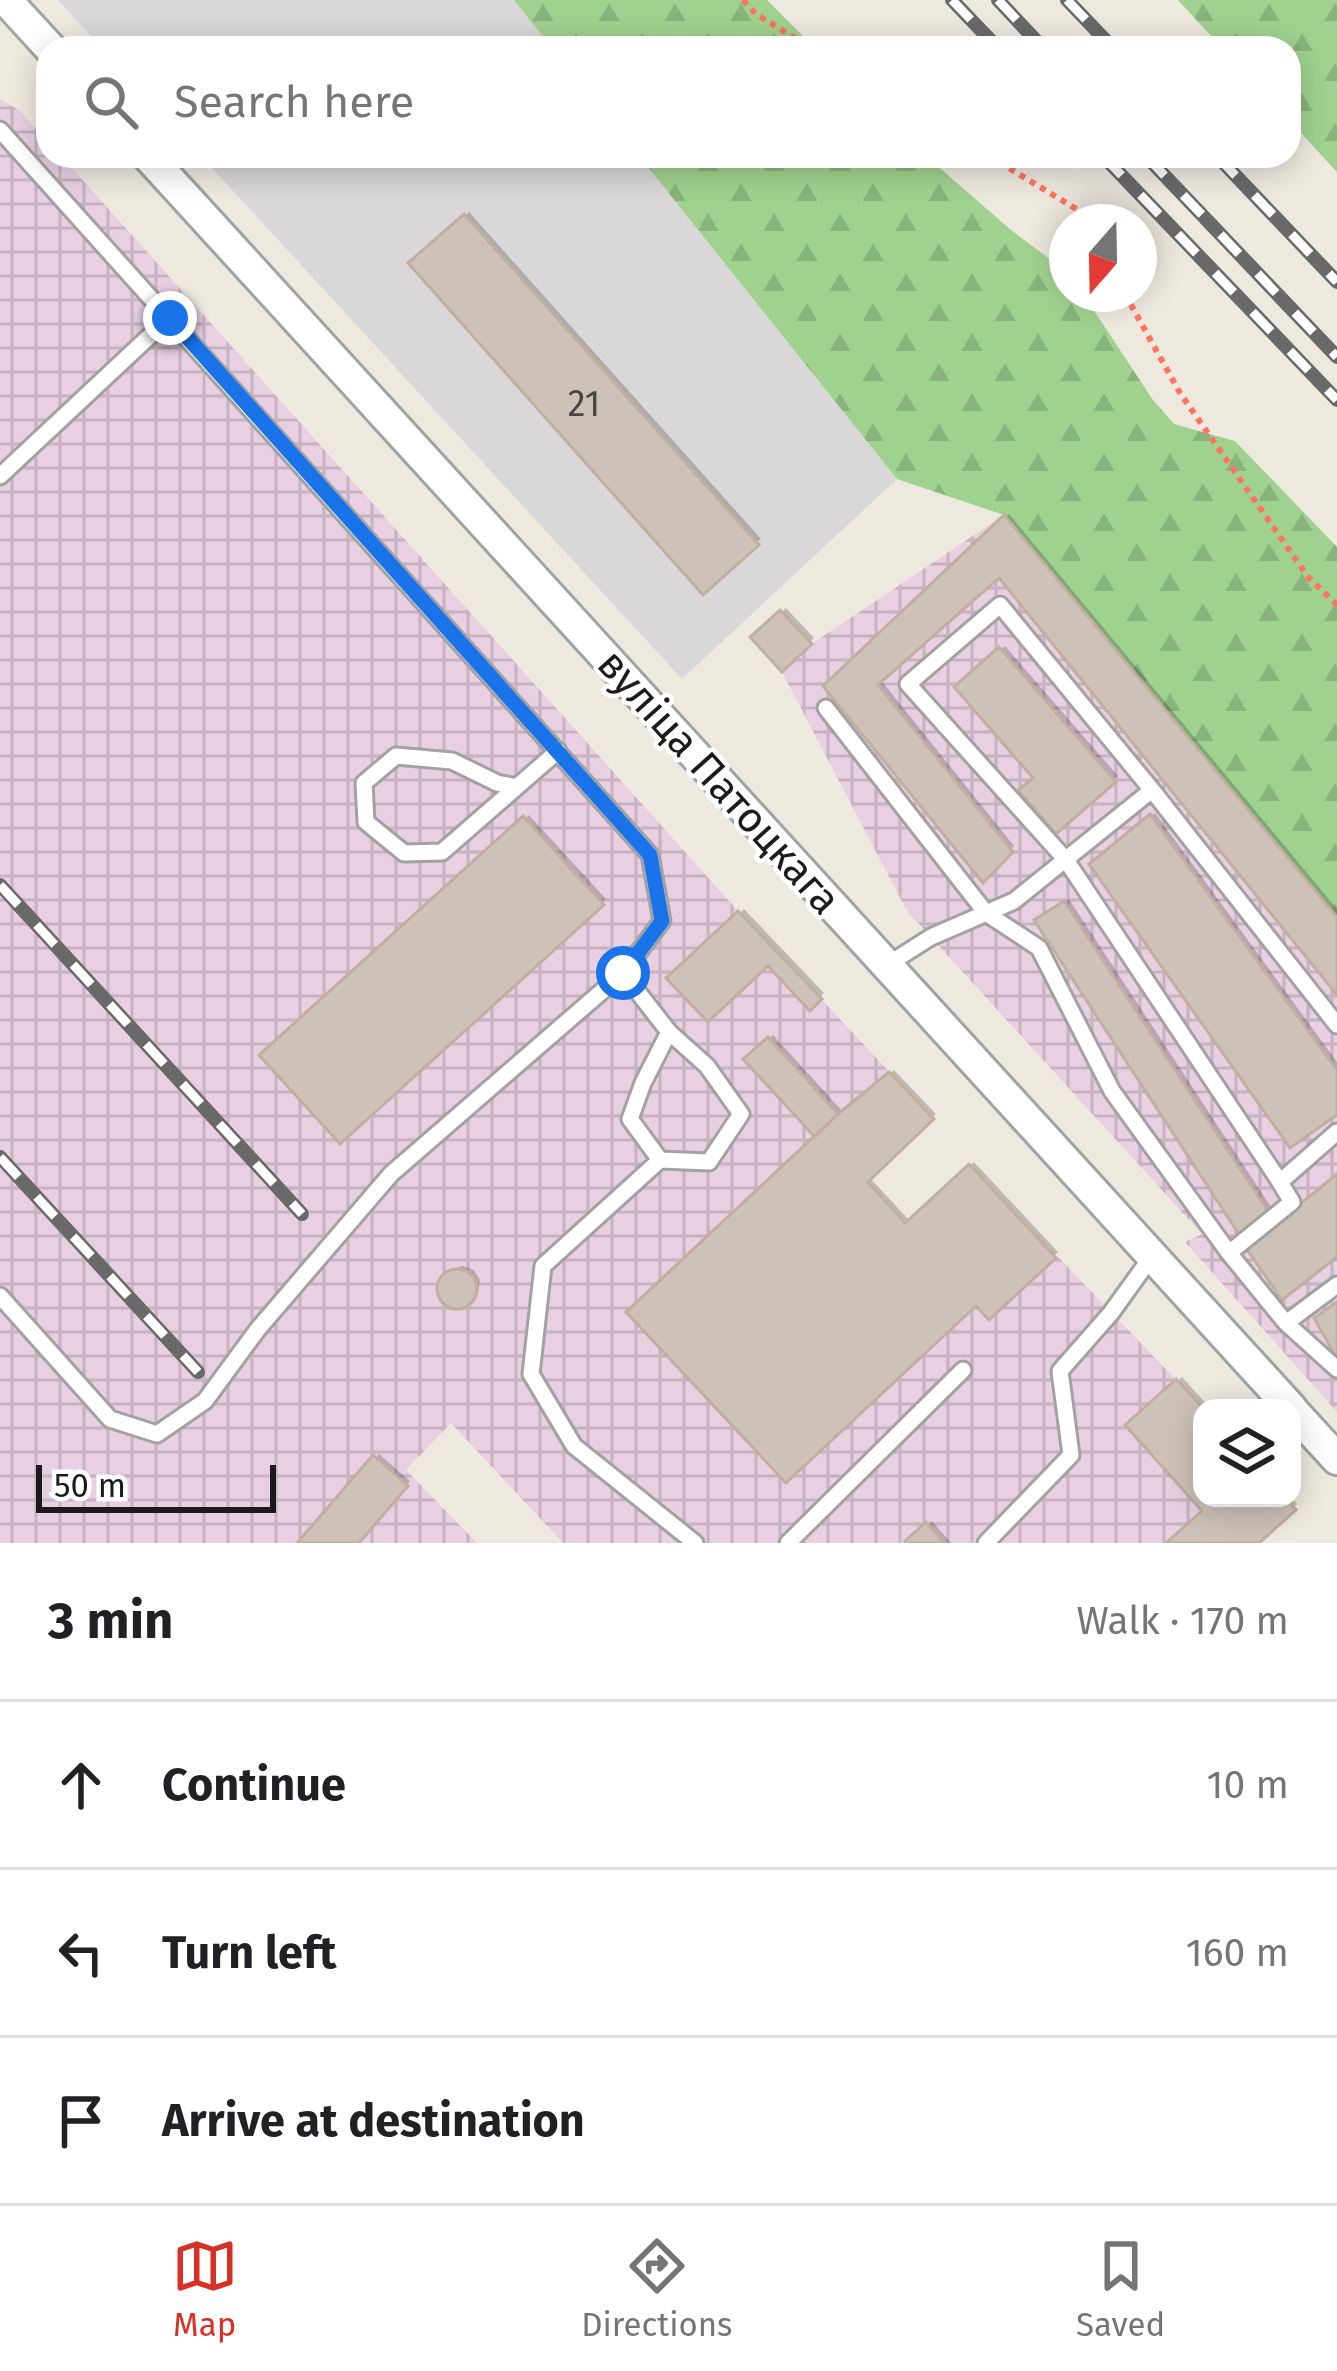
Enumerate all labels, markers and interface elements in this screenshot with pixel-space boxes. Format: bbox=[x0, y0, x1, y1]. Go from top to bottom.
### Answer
search box bbox=[36, 36, 1301, 168]
icon: search bbox=[78, 69, 144, 135]
text: Search here bbox=[174, 75, 414, 129]
north arrow bbox=[1049, 204, 1157, 312]
route end bbox=[143, 291, 197, 345]
house number: 21 bbox=[568, 382, 600, 426]
street label: вуліца Патоцкага bbox=[587, 640, 851, 924]
route start bbox=[596, 946, 650, 1000]
map controls bbox=[1193, 1399, 1301, 1507]
button: layers bbox=[1193, 1399, 1301, 1507]
scale bar bbox=[36, 1459, 276, 1512]
text: 50 m bbox=[54, 1466, 126, 1506]
text: 3 min bbox=[48, 1590, 174, 1652]
text: Walk · 170 m bbox=[1076, 1598, 1289, 1644]
icon: ahead bbox=[48, 1752, 114, 1818]
text: Continue bbox=[162, 1758, 346, 1812]
text: 10 m bbox=[1207, 1762, 1289, 1808]
icon: left bbox=[48, 1920, 114, 1986]
text: Turn left bbox=[162, 1926, 336, 1980]
text: 160 m bbox=[1186, 1930, 1289, 1976]
icon: arrive bbox=[48, 2088, 114, 2154]
text: Arrive at destination bbox=[162, 2094, 585, 2148]
tab: Map bbox=[172, 2233, 238, 2345]
tab: Directions bbox=[581, 2233, 733, 2345]
tab: Saved bbox=[1076, 2233, 1165, 2345]

